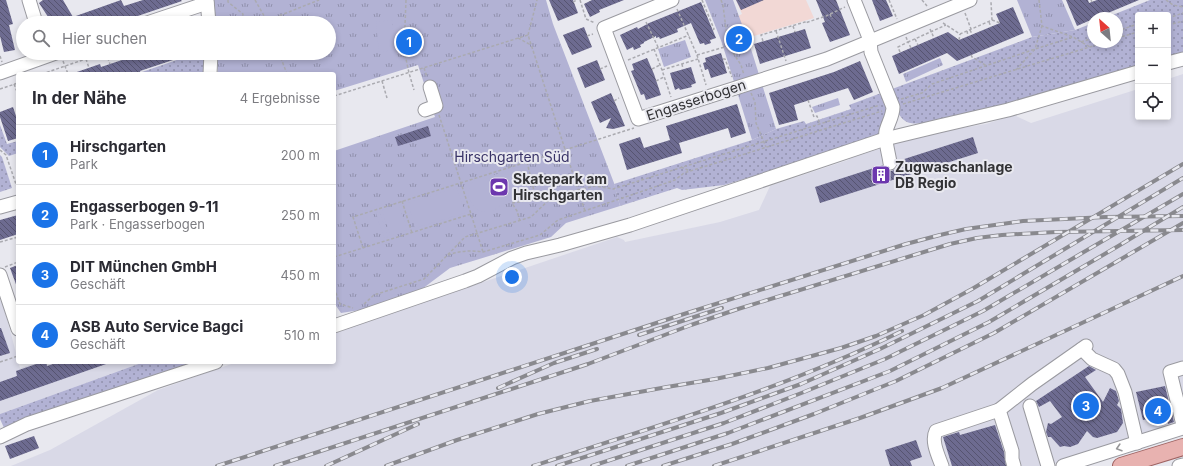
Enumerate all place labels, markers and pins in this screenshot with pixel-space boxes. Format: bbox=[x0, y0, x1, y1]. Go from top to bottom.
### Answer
pin: 2 bbox=[726, 24, 752, 54]
pin: 1 bbox=[396, 27, 422, 57]
place label: Zugwaschanlage DB Regio bbox=[895, 158, 1013, 191]
building icon: Zugwaschanlage DB Regio bbox=[870, 164, 892, 186]
place label: Skatepark am Hirschgarten bbox=[513, 170, 607, 203]
sports icon: Skatepark am Hirschgarten bbox=[488, 176, 510, 198]
pin: 3 bbox=[1073, 391, 1099, 421]
pin: 4 bbox=[1145, 396, 1171, 426]

